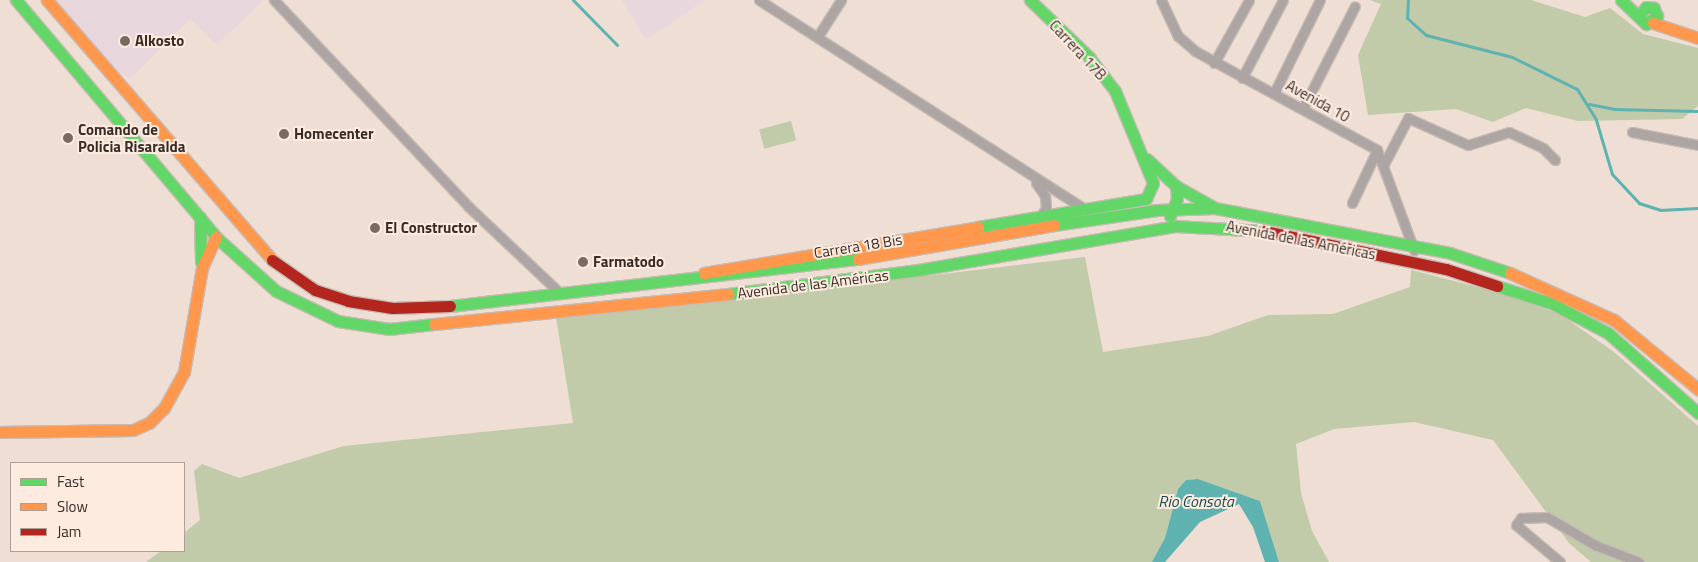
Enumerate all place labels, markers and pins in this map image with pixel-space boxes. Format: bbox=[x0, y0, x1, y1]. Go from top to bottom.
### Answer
place label: Alkosto bbox=[135, 32, 184, 50]
marker: Alkosto bbox=[119, 35, 131, 47]
place label: Comando de Policia Risaralda bbox=[78, 120, 185, 155]
place label: Homecenter bbox=[294, 125, 374, 143]
marker: Homecenter bbox=[278, 128, 290, 140]
marker: Comando de Policia Risaralda bbox=[62, 132, 74, 144]
place label: El Constructor bbox=[385, 219, 477, 237]
marker: El Constructor bbox=[369, 222, 381, 234]
place label: Farmatodo bbox=[593, 253, 664, 271]
marker: Farmatodo bbox=[577, 256, 589, 268]

